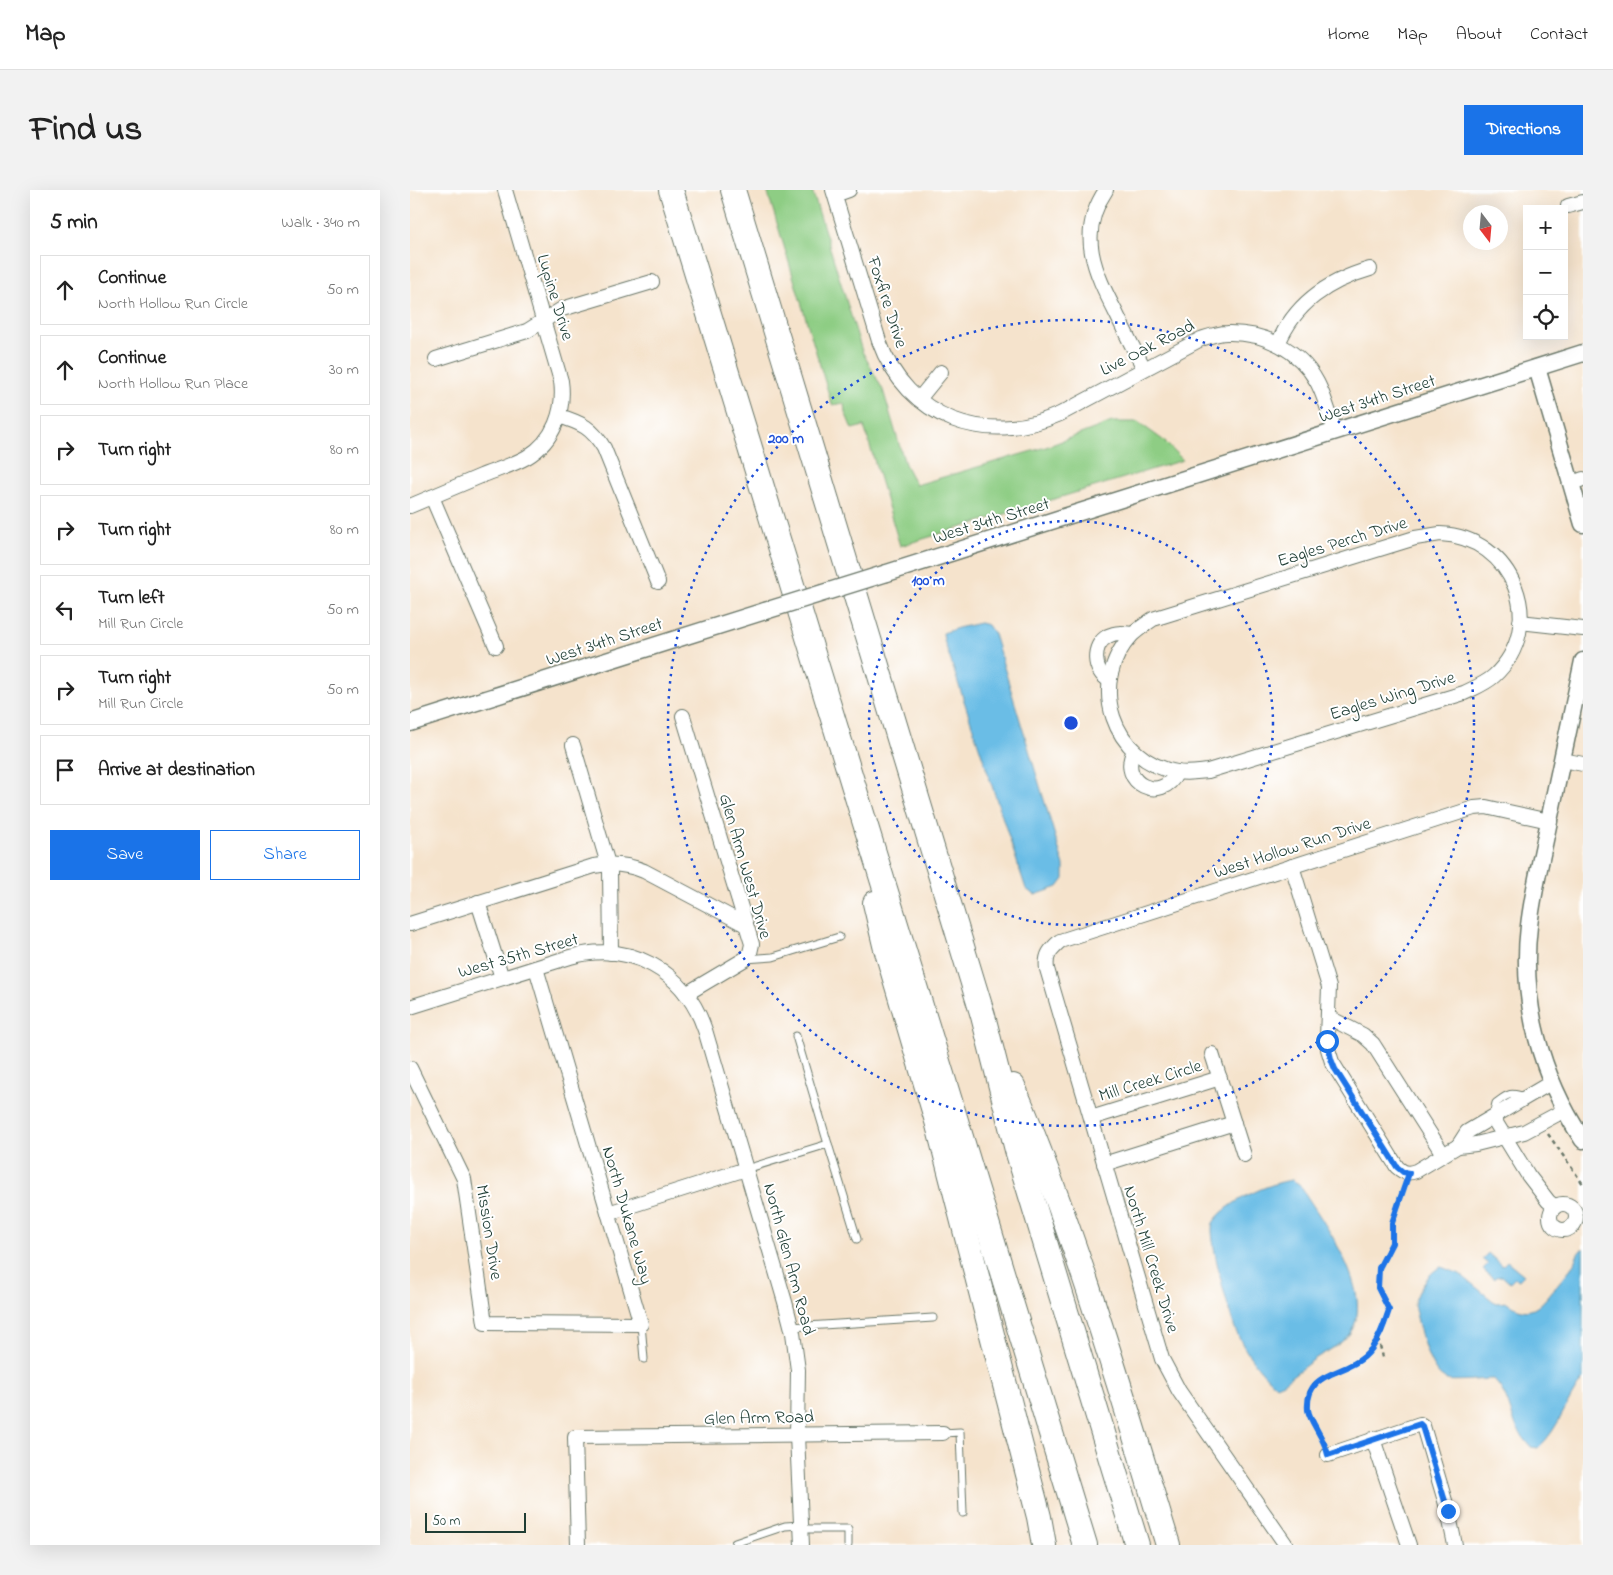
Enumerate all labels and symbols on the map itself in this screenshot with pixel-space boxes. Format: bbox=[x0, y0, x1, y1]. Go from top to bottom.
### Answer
north arrow bbox=[1463, 205, 1508, 250]
street label: Lupine Drive bbox=[529, 251, 580, 345]
street label: Foxfire Drive bbox=[859, 253, 913, 353]
street label: Live Oak Road bbox=[1096, 314, 1200, 384]
street label: West 34th Street bbox=[1316, 369, 1439, 431]
text: 200 m bbox=[767, 428, 804, 450]
street label: West 34th Street bbox=[930, 492, 1053, 552]
street label: Eagles Perch Drive bbox=[1275, 511, 1412, 576]
text: 100 m bbox=[911, 570, 945, 592]
street label: West 34th Street bbox=[543, 612, 666, 674]
street label: Eagles Wing Drive bbox=[1327, 665, 1460, 729]
centre of rings bbox=[1062, 714, 1080, 732]
street label: Glen Arm West Drive bbox=[711, 791, 778, 943]
street label: West Hollow Run Drive bbox=[1211, 811, 1375, 887]
street label: West 35th Street bbox=[455, 927, 582, 986]
route start bbox=[1316, 1030, 1339, 1053]
street label: Mill Creek Circle bbox=[1096, 1054, 1206, 1110]
street label: North Dukane Way bbox=[594, 1144, 658, 1288]
street label: North Glen Arm Road bbox=[755, 1181, 821, 1338]
street label: Mission Drive bbox=[468, 1183, 509, 1283]
street label: North Mill Creek Drive bbox=[1115, 1183, 1185, 1337]
street label: Glen Arm Road bbox=[704, 1405, 814, 1433]
route end bbox=[1437, 1500, 1460, 1523]
scale bar bbox=[425, 1510, 526, 1533]

